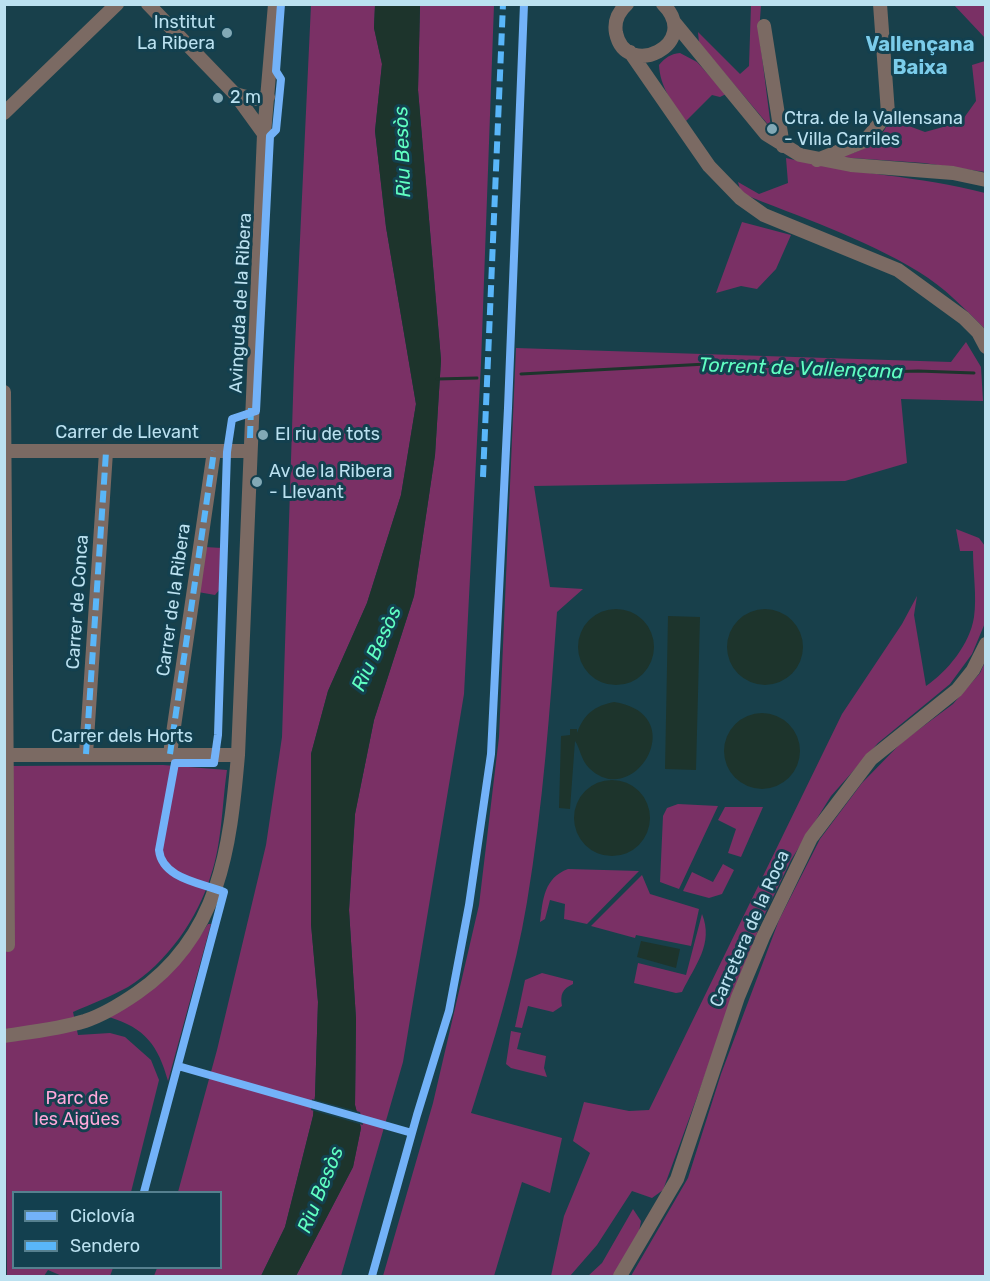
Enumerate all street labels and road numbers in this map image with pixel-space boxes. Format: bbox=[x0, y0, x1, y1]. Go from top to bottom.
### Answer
street label: Avinguda de la Ribera bbox=[225, 212, 257, 394]
street label: Carrer de Llevant bbox=[55, 422, 199, 444]
street label: Carrer de la Ribera bbox=[153, 522, 195, 678]
street label: Carrer de Conca bbox=[63, 534, 93, 670]
street label: Carrer dels Horts bbox=[51, 726, 193, 748]
street label: Carretera de la Roca bbox=[706, 847, 794, 1011]

